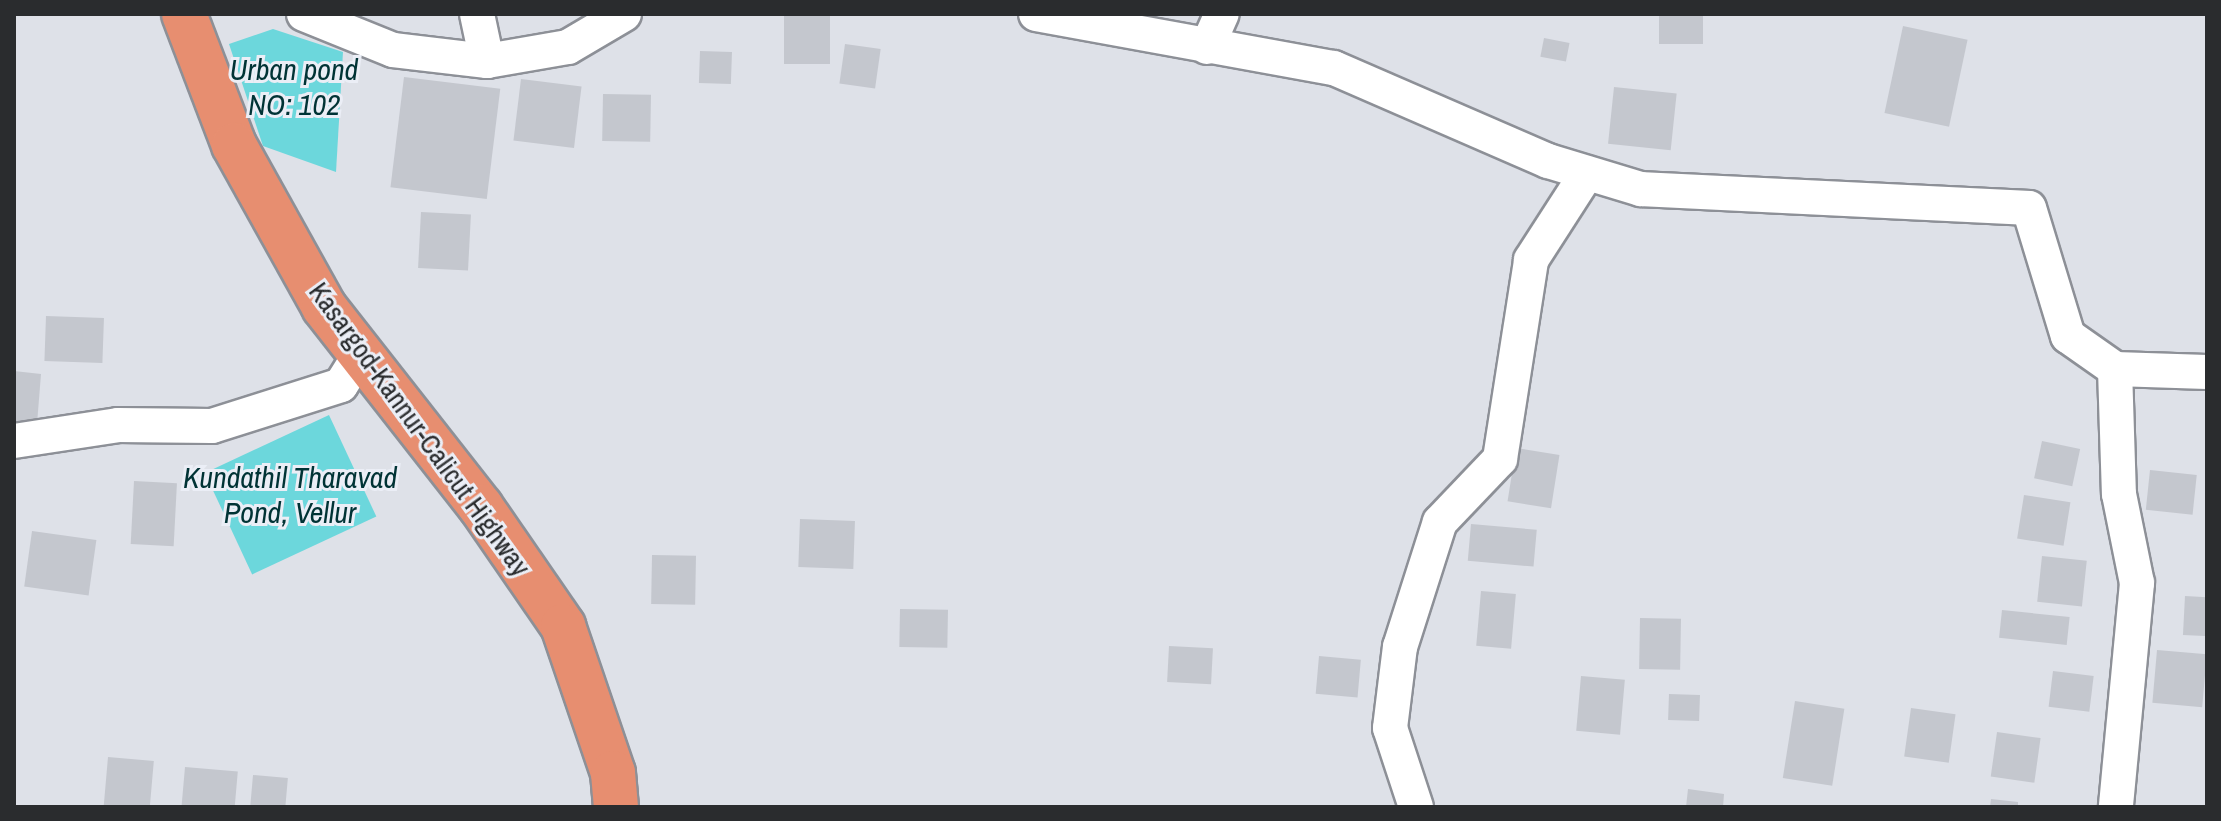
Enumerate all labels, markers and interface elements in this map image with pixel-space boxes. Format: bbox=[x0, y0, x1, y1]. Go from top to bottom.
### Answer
water label: Urban pond NO: 102 bbox=[230, 51, 358, 122]
street label: Kasargod-Kannur-Calicut Highway bbox=[302, 276, 538, 582]
water label: Kundathil Tharavad Pond, Vellur bbox=[183, 459, 397, 530]

